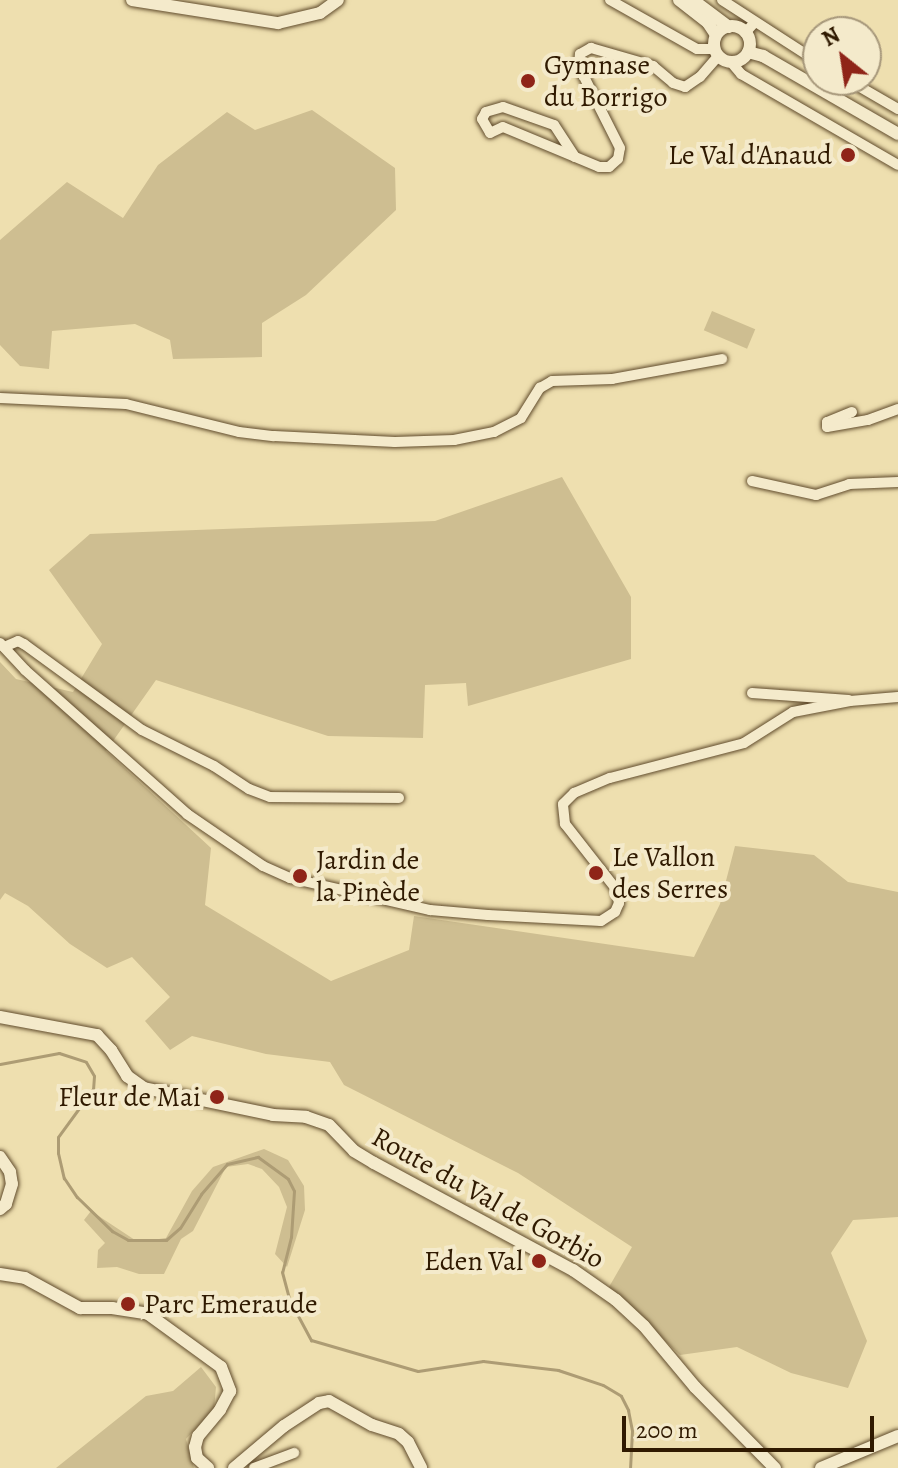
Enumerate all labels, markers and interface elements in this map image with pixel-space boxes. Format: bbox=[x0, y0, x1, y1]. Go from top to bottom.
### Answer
north arrow bbox=[802, 16, 882, 96]
text: N bbox=[817, 20, 845, 54]
place label: Gymnase du Borrigo bbox=[544, 48, 667, 114]
marker: Gymnase du Borrigo bbox=[519, 72, 537, 90]
place label: Le Val d'Anaud bbox=[668, 138, 832, 172]
marker: Le Val d'Anaud bbox=[839, 146, 857, 164]
place label: Le Vallon des Serres bbox=[612, 840, 728, 906]
place label: Jardin de la Pinède bbox=[316, 843, 420, 909]
marker: Le Vallon des Serres bbox=[587, 864, 605, 882]
marker: Jardin de la Pinède bbox=[291, 867, 309, 885]
place label: Fleur de Mai bbox=[58, 1080, 201, 1114]
marker: Fleur de Mai bbox=[208, 1088, 226, 1106]
street label: Route du Val de Gorbio bbox=[366, 1120, 610, 1276]
place label: Eden Val bbox=[424, 1244, 523, 1278]
marker: Eden Val bbox=[530, 1252, 548, 1270]
place label: Parc Emeraude bbox=[144, 1287, 318, 1321]
marker: Parc Emeraude bbox=[119, 1295, 137, 1313]
scale bar bbox=[626, 1400, 878, 1450]
text: 200 m bbox=[636, 1414, 698, 1446]

